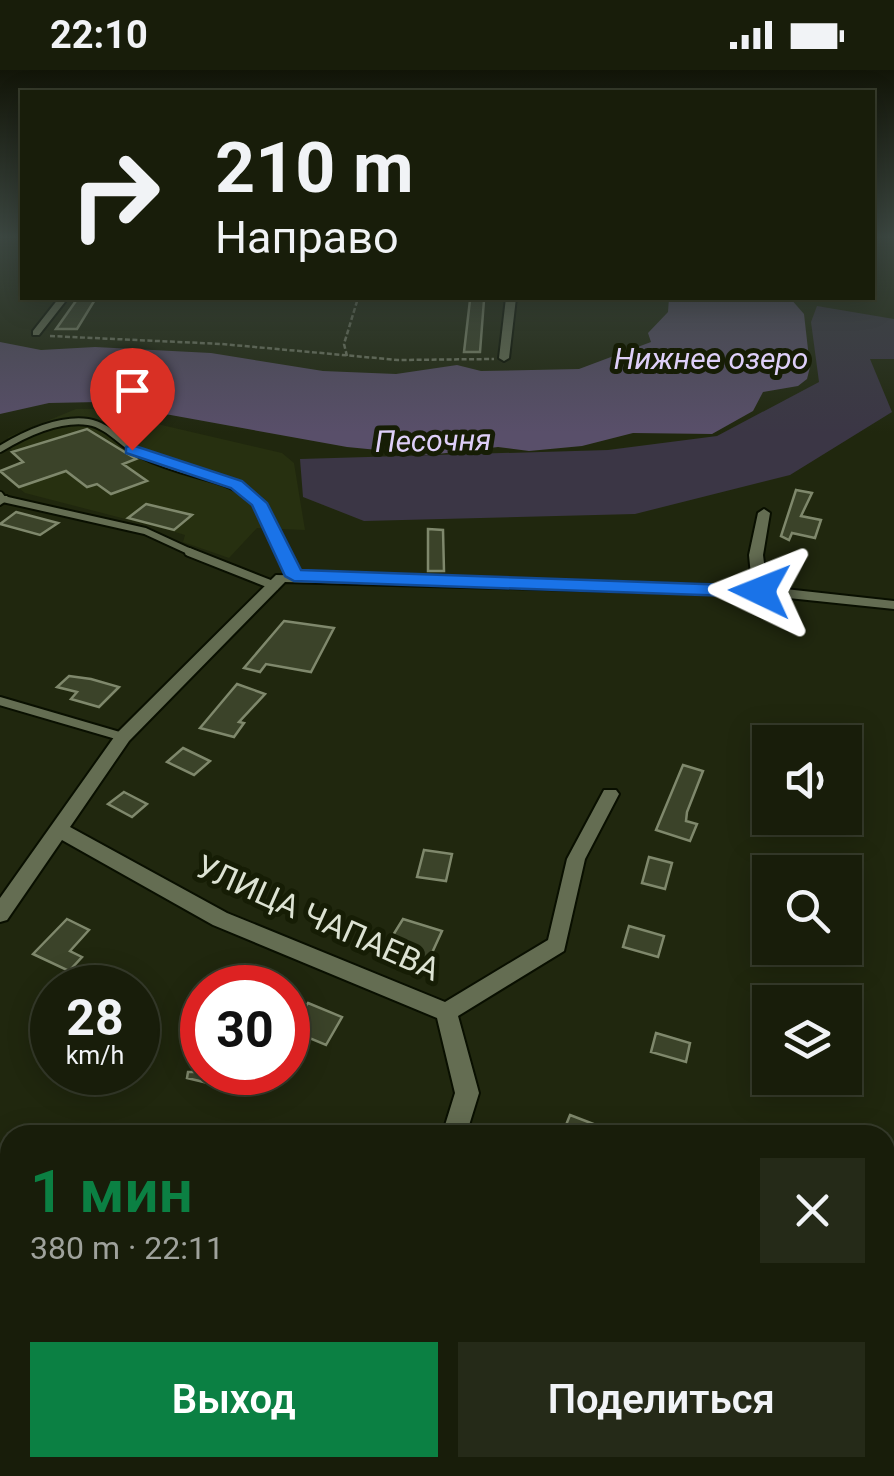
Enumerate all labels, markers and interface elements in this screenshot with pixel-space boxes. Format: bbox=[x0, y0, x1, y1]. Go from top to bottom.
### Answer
text: 22:10 bbox=[50, 13, 148, 57]
text: 210 m bbox=[215, 127, 414, 209]
icon: right bbox=[50, 130, 180, 260]
text: Направо bbox=[215, 211, 399, 264]
water label: Нижнее озеро bbox=[614, 341, 808, 376]
pin bbox=[90, 348, 175, 451]
icon: arrive bbox=[105, 363, 160, 418]
water label: Песочня bbox=[374, 422, 492, 459]
position arrow bbox=[708, 539, 812, 643]
map controls bbox=[752, 725, 862, 1095]
button: sound bbox=[752, 725, 862, 835]
street label: УЛИЦА ЧАПАЕВА bbox=[190, 847, 446, 989]
button: search bbox=[752, 855, 862, 965]
speed limit sign: 30 bbox=[180, 965, 310, 1095]
button: layers bbox=[752, 985, 862, 1095]
text: 28 bbox=[66, 989, 124, 1047]
text: km/h bbox=[66, 1041, 124, 1070]
text: 1 мин bbox=[30, 1156, 193, 1227]
button: close bbox=[760, 1158, 865, 1263]
text: 380 m · 22:11 bbox=[30, 1229, 224, 1267]
button: Выход bbox=[30, 1342, 438, 1457]
button: Поделиться bbox=[458, 1342, 865, 1457]

